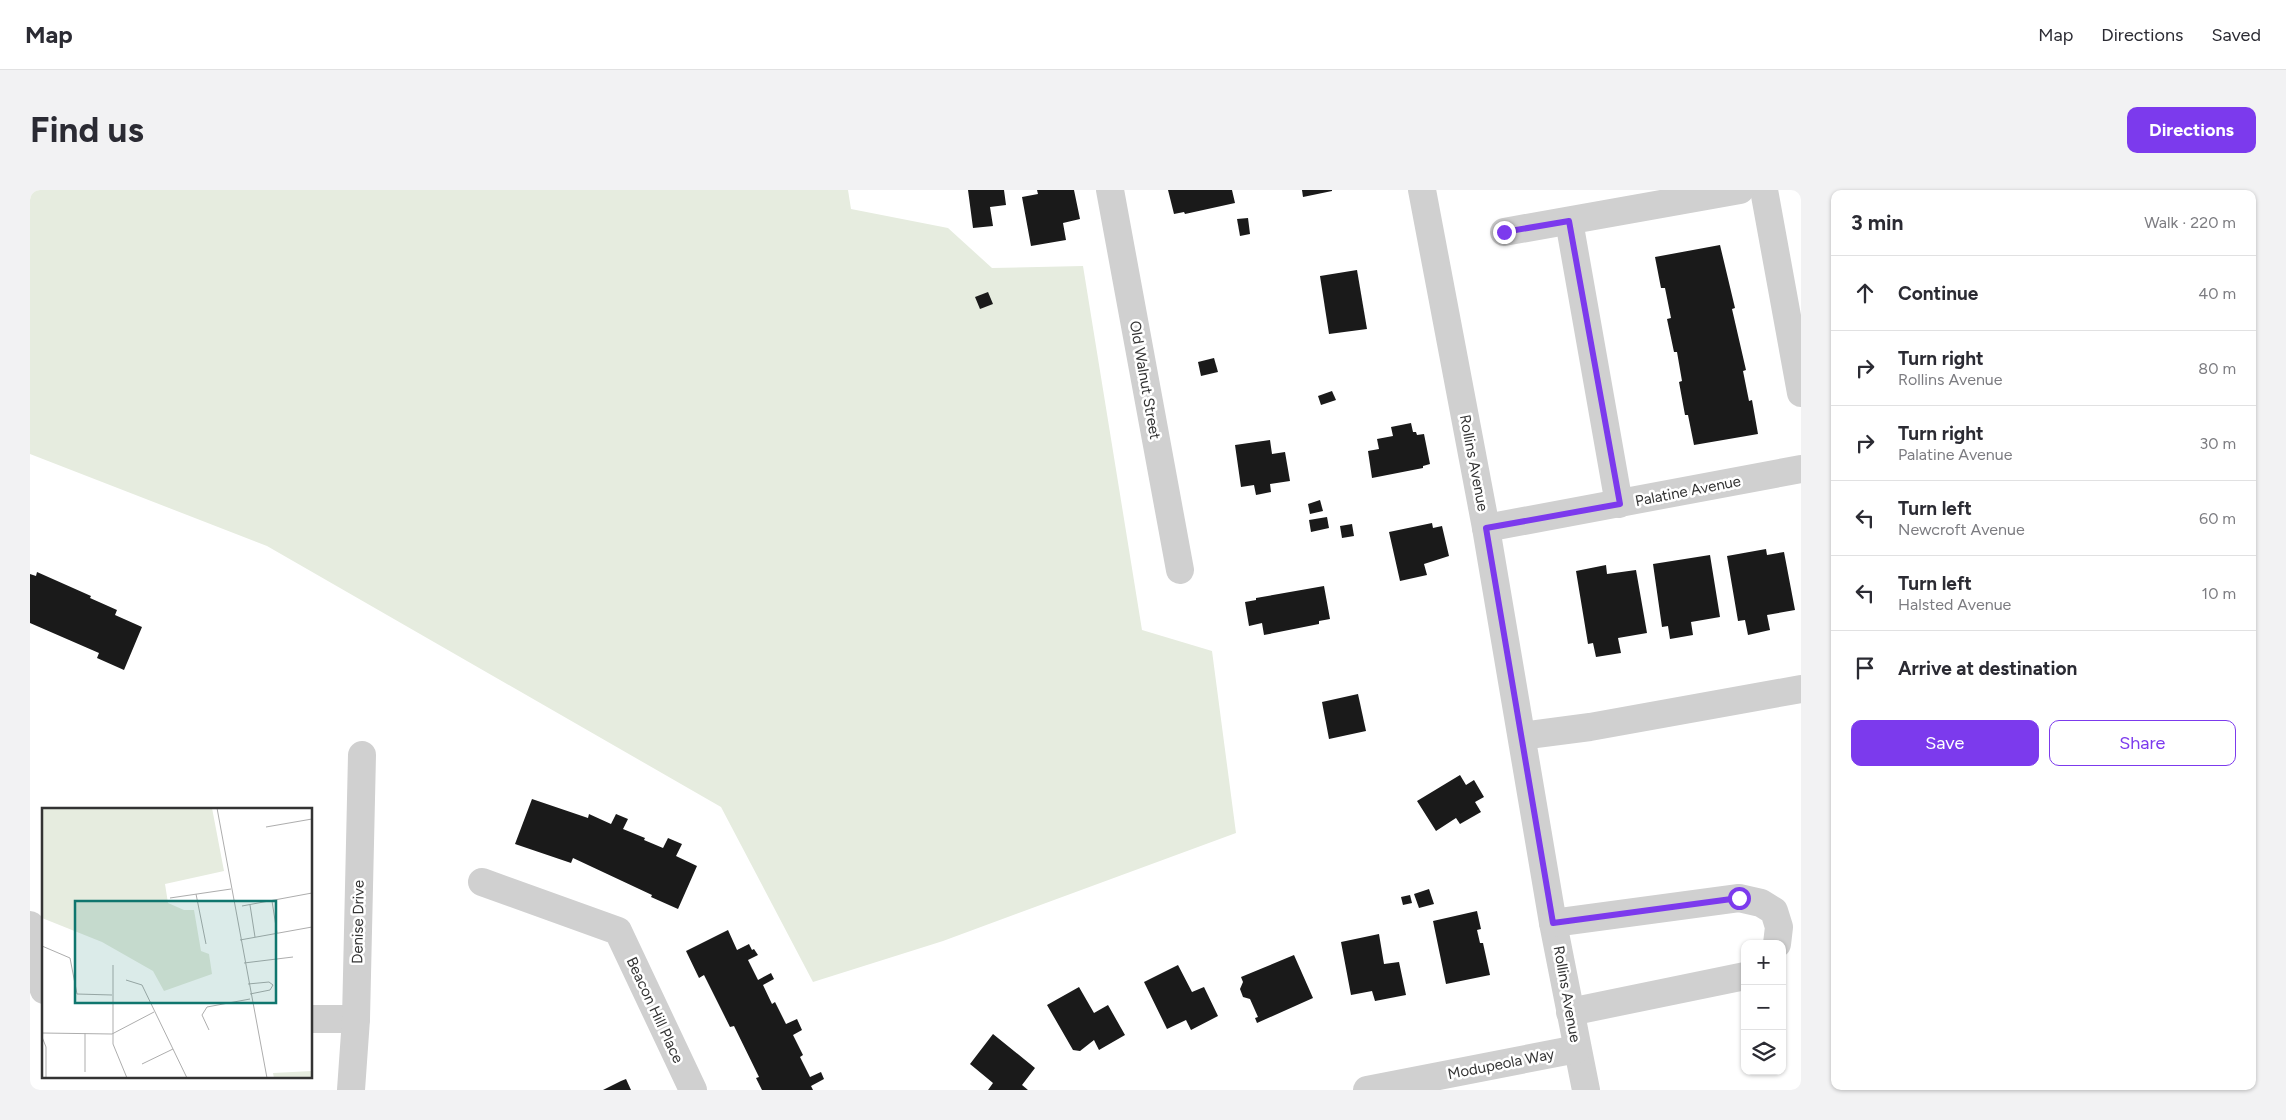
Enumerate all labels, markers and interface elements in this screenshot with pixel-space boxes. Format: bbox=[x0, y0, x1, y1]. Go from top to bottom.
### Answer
text: Map bbox=[25, 20, 73, 49]
text: Map bbox=[2038, 24, 2073, 46]
text: Directions bbox=[2101, 24, 2183, 46]
text: Saved bbox=[2211, 24, 2261, 46]
button: Directions bbox=[2127, 107, 2256, 153]
text: Find us bbox=[30, 109, 144, 151]
text: 3 min bbox=[1851, 210, 1903, 235]
text: Walk · 220 m bbox=[2144, 213, 2236, 232]
route end bbox=[1493, 221, 1516, 244]
icon: ahead bbox=[1851, 279, 1879, 307]
text: Continue bbox=[1898, 282, 1978, 305]
text: 40 m bbox=[2198, 284, 2236, 303]
street label: Old Walnut Street bbox=[1126, 319, 1164, 441]
text: Turn right bbox=[1898, 347, 1984, 370]
icon: right bbox=[1851, 354, 1879, 382]
text: 80 m bbox=[2198, 359, 2236, 378]
text: Rollins Avenue bbox=[1898, 370, 2003, 389]
street label: Rollins Avenue bbox=[1456, 413, 1492, 513]
text: Turn right bbox=[1898, 422, 1984, 445]
icon: right bbox=[1851, 429, 1879, 457]
text: 30 m bbox=[2199, 434, 2236, 453]
text: Palatine Avenue bbox=[1898, 445, 2012, 464]
street label: Palatine Avenue bbox=[1634, 472, 1742, 510]
text: Turn left bbox=[1898, 497, 1972, 520]
icon: left bbox=[1851, 504, 1879, 532]
text: 60 m bbox=[2199, 509, 2236, 528]
text: Newcroft Avenue bbox=[1898, 520, 2025, 539]
text: Turn left bbox=[1898, 572, 1972, 595]
icon: left bbox=[1851, 579, 1879, 607]
text: 10 m bbox=[2202, 584, 2236, 603]
text: Halsted Avenue bbox=[1898, 595, 2011, 614]
icon: arrive bbox=[1851, 654, 1879, 682]
text: Arrive at destination bbox=[1898, 657, 2077, 680]
button: Save bbox=[1851, 720, 2039, 766]
button: Share bbox=[2049, 720, 2236, 766]
inset map bbox=[42, 808, 312, 1078]
street label: Denise Drive bbox=[348, 880, 368, 964]
route start bbox=[1728, 887, 1751, 910]
map controls bbox=[1741, 940, 1786, 1075]
button: + bbox=[1741, 940, 1786, 985]
street label: Rollins Avenue bbox=[1550, 944, 1584, 1044]
street label: Beacon Hill Place bbox=[623, 954, 687, 1066]
button: − bbox=[1741, 985, 1786, 1030]
button: layers bbox=[1741, 1030, 1786, 1075]
street label: Modupeola Way bbox=[1446, 1045, 1556, 1083]

